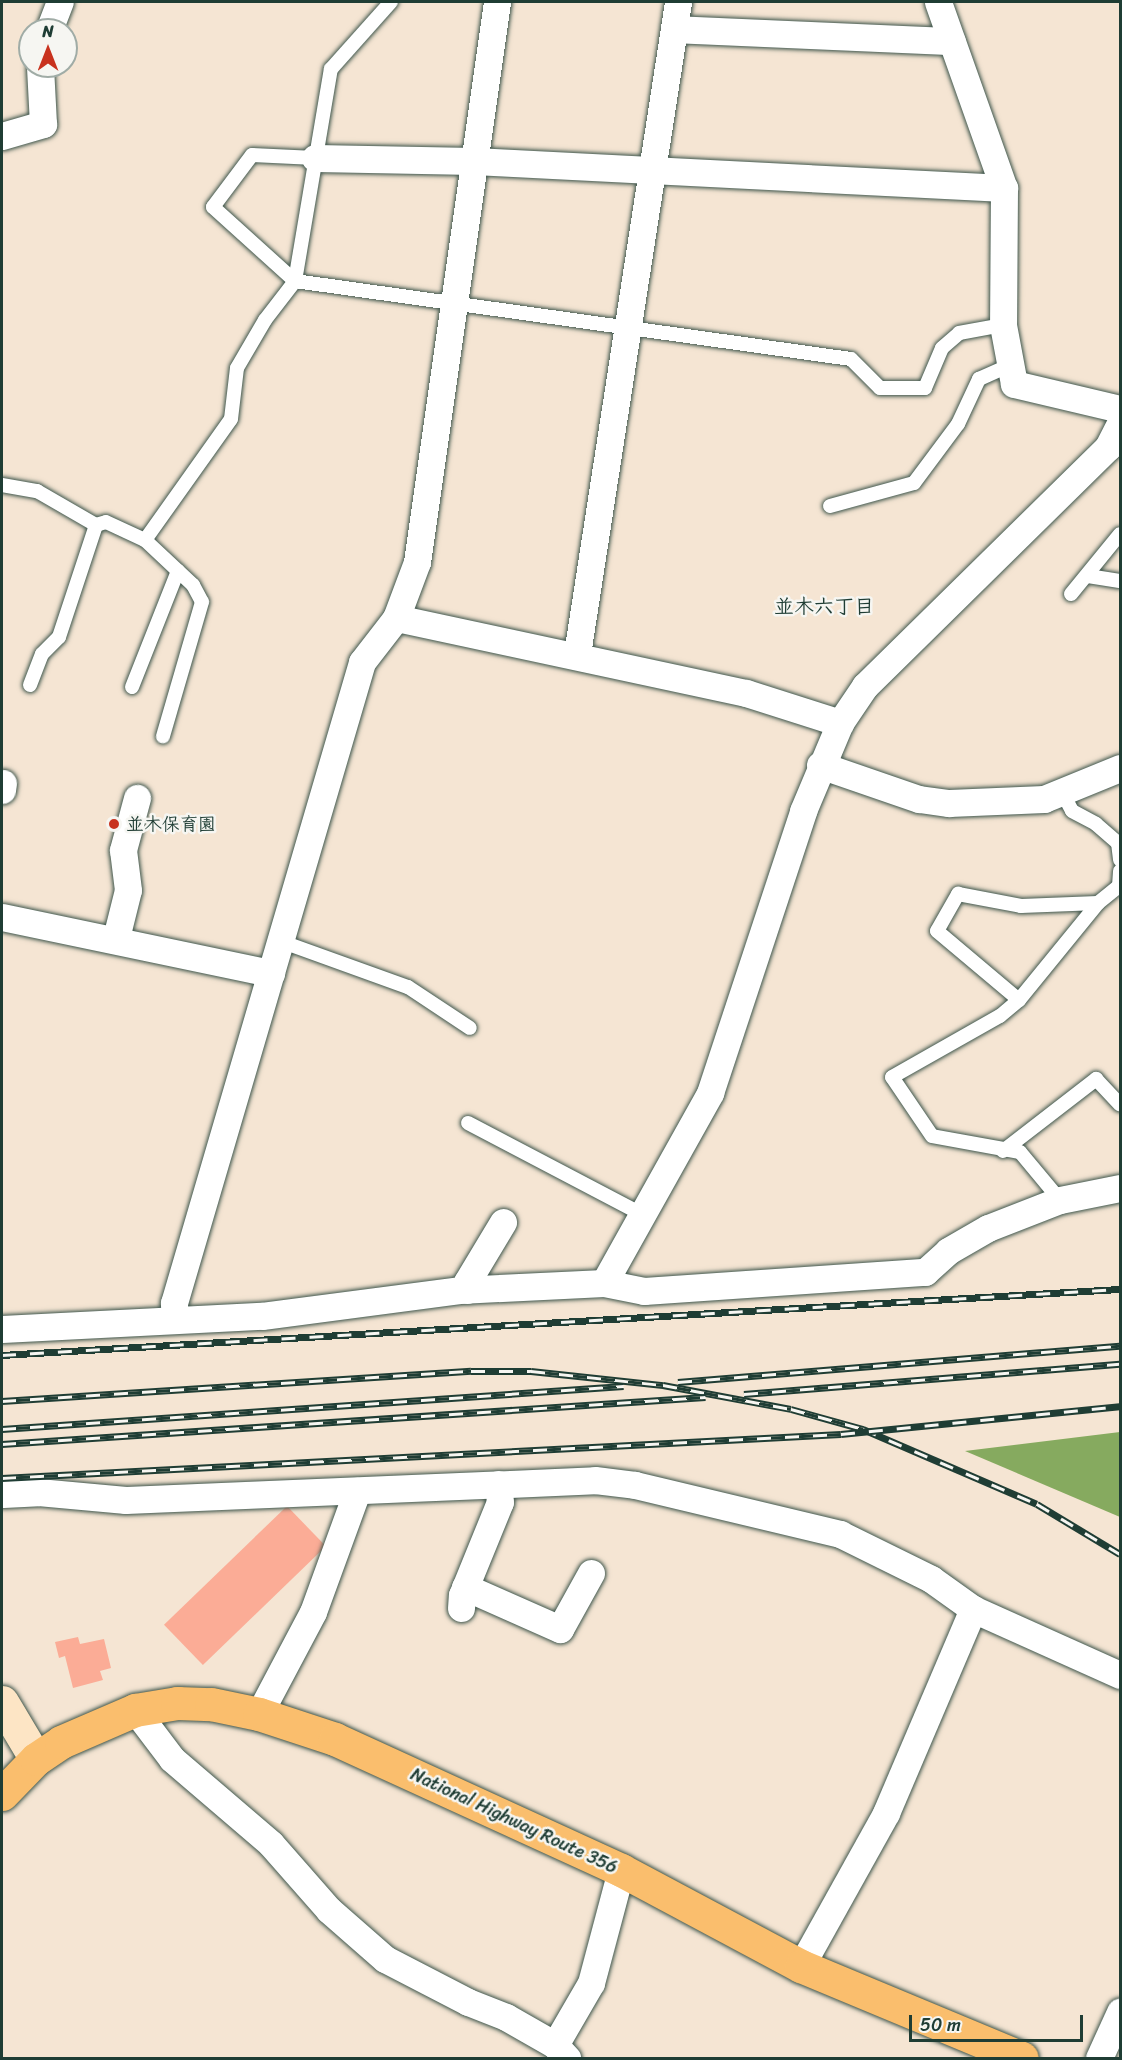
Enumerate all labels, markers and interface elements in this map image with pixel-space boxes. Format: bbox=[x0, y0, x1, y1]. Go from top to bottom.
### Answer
text: N bbox=[42, 17, 54, 46]
north arrow bbox=[18, 18, 78, 78]
district label: 並木六丁目 bbox=[774, 594, 874, 618]
place label: 並木保育園 bbox=[126, 813, 216, 835]
marker: 並木保育園 bbox=[107, 817, 121, 831]
street label: National Highway Route 356 bbox=[407, 1764, 621, 1878]
scale bar bbox=[912, 2003, 1086, 2041]
text: 50 m bbox=[920, 2009, 961, 2041]

